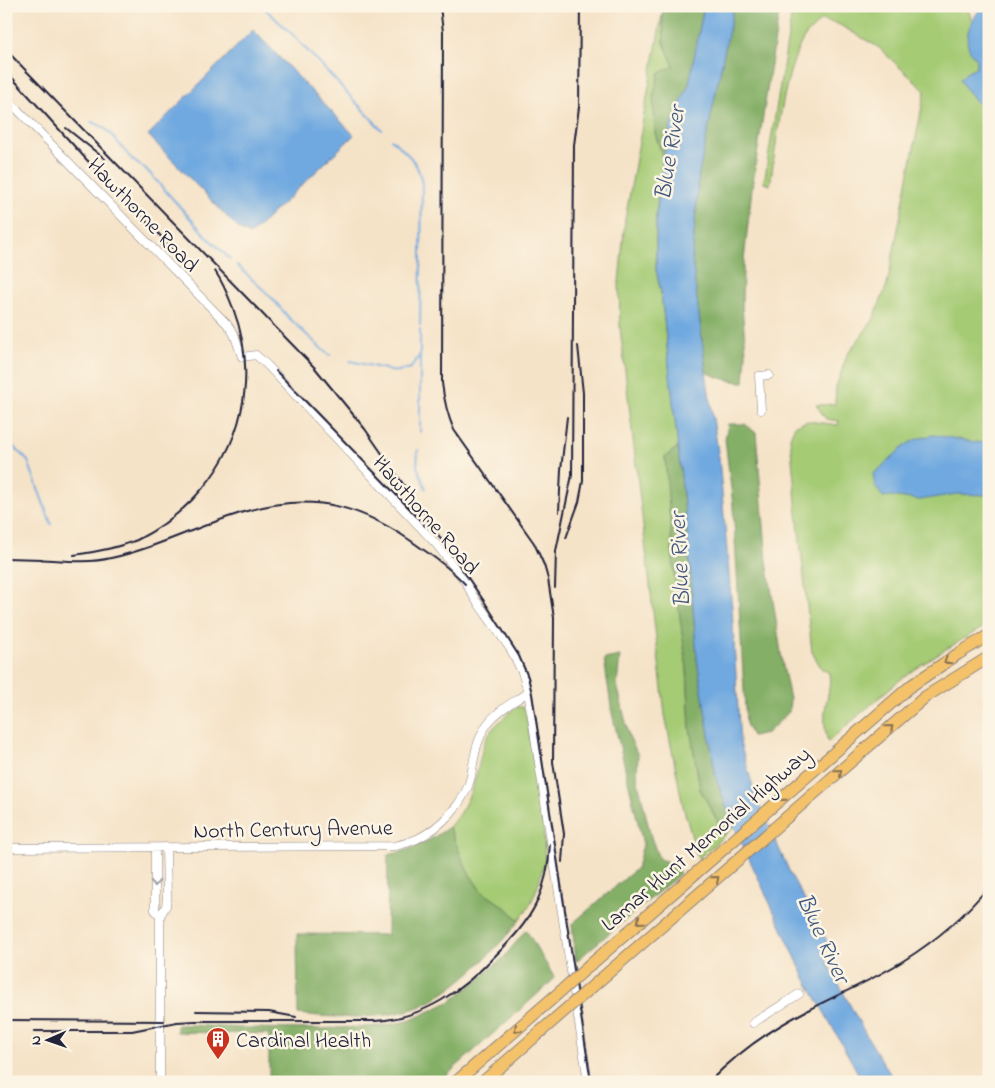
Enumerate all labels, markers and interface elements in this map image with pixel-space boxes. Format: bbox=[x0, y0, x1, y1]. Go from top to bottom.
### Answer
water label: Blue River bbox=[647, 101, 697, 203]
street label: Hawthorne Road bbox=[78, 151, 205, 281]
street label: Hawthorne Road bbox=[364, 449, 486, 583]
water label: Blue River bbox=[661, 509, 701, 608]
one-way arrow bbox=[943, 655, 953, 664]
one-way arrow bbox=[884, 724, 893, 733]
street label: Lamar Hunt Memorial Highway bbox=[595, 740, 820, 941]
one-way arrow bbox=[833, 769, 842, 778]
one-way arrow bbox=[778, 792, 787, 801]
street label: North Century Avenue bbox=[193, 813, 393, 850]
one-way arrow bbox=[710, 875, 719, 884]
one-way arrow bbox=[150, 880, 160, 887]
water label: Blue River bbox=[786, 889, 859, 992]
one-way arrow bbox=[637, 916, 646, 925]
north arrow bbox=[22, 1016, 72, 1066]
one-way arrow bbox=[514, 1023, 523, 1032]
building icon: Cardinal Health bbox=[205, 1026, 231, 1060]
place label: Cardinal Health bbox=[236, 1026, 371, 1058]
text: N bbox=[26, 1035, 47, 1045]

